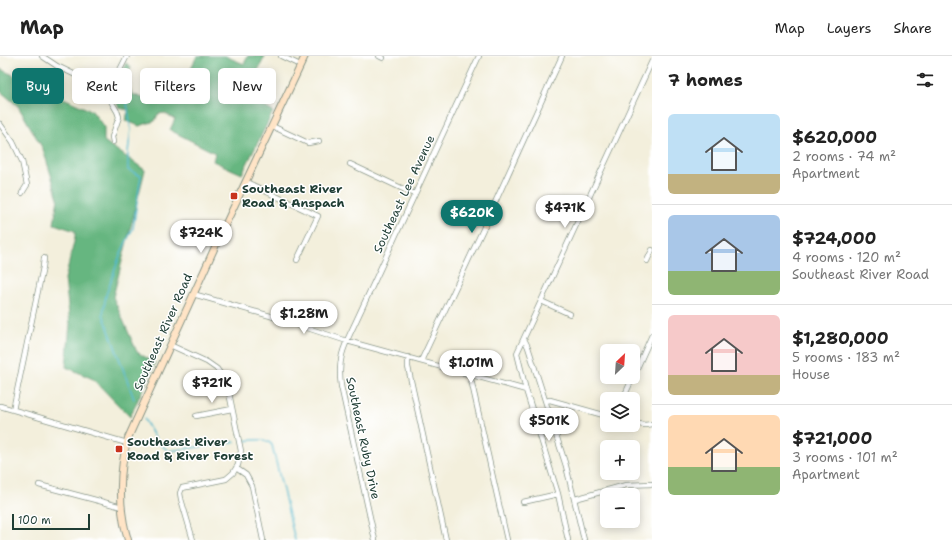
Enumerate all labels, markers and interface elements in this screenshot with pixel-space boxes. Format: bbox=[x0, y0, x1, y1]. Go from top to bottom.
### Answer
text: Map bbox=[20, 15, 64, 40]
text: Map bbox=[775, 19, 805, 37]
text: Layers bbox=[827, 19, 871, 37]
text: Share bbox=[893, 19, 932, 37]
chip: Buy bbox=[12, 68, 64, 104]
chip: Rent bbox=[72, 68, 132, 104]
chip: Filters bbox=[140, 68, 210, 104]
chip: New bbox=[218, 68, 276, 104]
text: 7 homes bbox=[668, 69, 743, 91]
icon: filters bbox=[914, 69, 936, 91]
text: $620,000 bbox=[792, 126, 877, 148]
icon: home bbox=[700, 130, 748, 178]
street label: Southeast Lee Avenue bbox=[370, 132, 438, 256]
text: 2 rooms · 74 m² bbox=[792, 148, 896, 165]
text: Apartment bbox=[792, 165, 860, 182]
place label: Southeast River Road & Anspach bbox=[242, 181, 345, 211]
marker: Southeast River Road & Anspach bbox=[229, 191, 239, 201]
pin: $471K bbox=[537, 195, 593, 229]
text: $471K bbox=[545, 199, 585, 216]
pin: $620K bbox=[444, 200, 500, 234]
text: $620K bbox=[450, 204, 494, 221]
pin: $724K bbox=[173, 220, 229, 254]
text: $724K bbox=[179, 224, 223, 241]
text: $724,000 bbox=[792, 227, 876, 249]
icon: home bbox=[700, 231, 748, 279]
text: 4 rooms · 120 m² bbox=[792, 249, 901, 266]
text: Southeast River Road bbox=[792, 266, 929, 283]
street label: Southeast River Road bbox=[130, 271, 196, 393]
pin: $1.28M bbox=[271, 301, 337, 335]
text: $1.28M bbox=[280, 305, 328, 322]
text: $1,280,000 bbox=[792, 327, 889, 349]
icon: home bbox=[700, 331, 748, 379]
north arrow bbox=[600, 344, 640, 384]
map controls bbox=[600, 344, 640, 528]
text: 5 rooms · 183 m² bbox=[792, 349, 900, 366]
pin: $1.01M bbox=[438, 350, 504, 384]
text: $1.01M bbox=[448, 354, 494, 371]
text: House bbox=[792, 366, 830, 383]
pin: $721K bbox=[184, 370, 240, 404]
text: $721K bbox=[192, 374, 232, 391]
street label: Southeast Ruby Drive bbox=[342, 375, 384, 501]
button: layers bbox=[600, 392, 640, 432]
pin: $501K bbox=[521, 408, 577, 442]
text: $501K bbox=[529, 412, 569, 429]
text: $721,000 bbox=[792, 427, 872, 449]
icon: home bbox=[700, 431, 748, 479]
place label: Southeast River Road & River Forest bbox=[127, 434, 253, 464]
button: + bbox=[600, 440, 640, 480]
marker: Southeast River Road & River Forest bbox=[114, 444, 124, 454]
text: 3 rooms · 101 m² bbox=[792, 449, 898, 466]
text: Apartment bbox=[792, 466, 860, 483]
button: − bbox=[600, 488, 640, 528]
scale bar bbox=[12, 512, 90, 531]
text: 100 m bbox=[18, 513, 51, 528]

